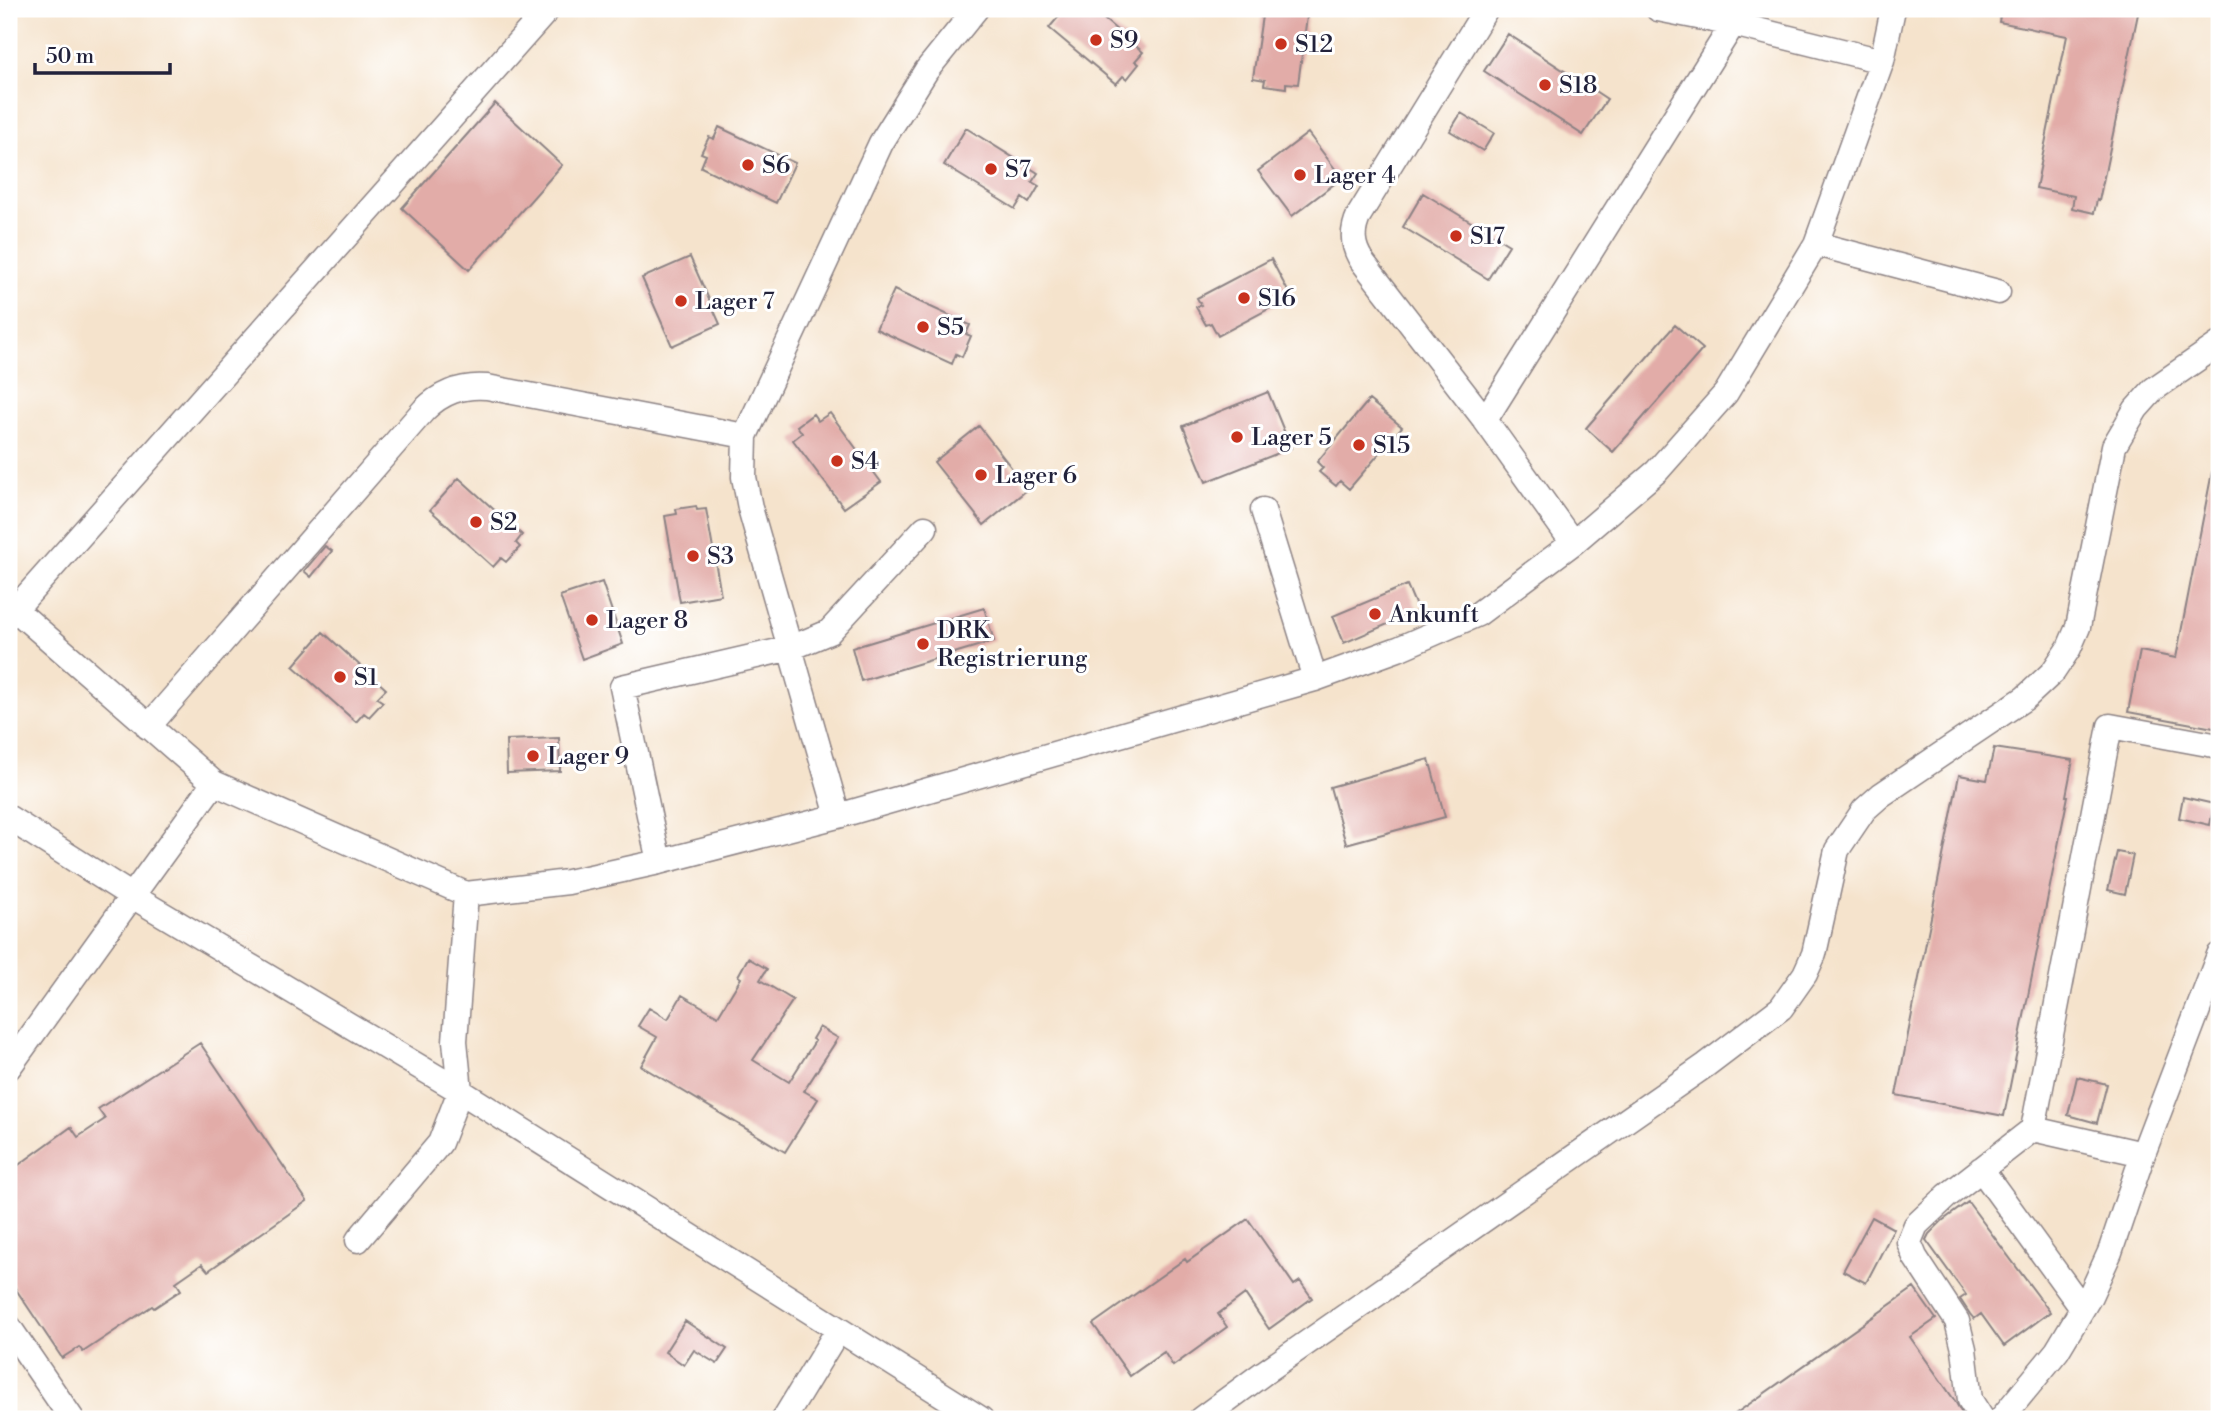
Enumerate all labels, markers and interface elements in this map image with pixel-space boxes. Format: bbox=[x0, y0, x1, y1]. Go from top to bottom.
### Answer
place label: S9 bbox=[1110, 26, 1138, 56]
place label: S12 bbox=[1295, 30, 1333, 60]
scale bar bbox=[35, 32, 170, 76]
marker: S9 bbox=[1088, 32, 1104, 48]
marker: S12 bbox=[1273, 36, 1289, 52]
text: 50 m bbox=[46, 44, 94, 70]
place label: S18 bbox=[1559, 71, 1597, 101]
marker: S18 bbox=[1537, 77, 1553, 93]
place label: S6 bbox=[762, 151, 790, 181]
place label: S7 bbox=[1005, 155, 1031, 185]
marker: S6 bbox=[740, 157, 756, 173]
marker: S7 bbox=[983, 161, 999, 177]
place label: Lager 4 bbox=[1314, 161, 1396, 191]
marker: Lager 4 bbox=[1292, 167, 1308, 183]
place label: S17 bbox=[1470, 222, 1505, 252]
marker: S17 bbox=[1448, 228, 1464, 244]
place label: S16 bbox=[1258, 284, 1296, 314]
place label: Lager 7 bbox=[695, 287, 775, 317]
marker: S16 bbox=[1236, 290, 1252, 306]
marker: Lager 7 bbox=[673, 293, 689, 309]
place label: S5 bbox=[937, 313, 964, 343]
marker: S5 bbox=[915, 319, 931, 335]
place label: Lager 5 bbox=[1251, 423, 1332, 453]
marker: Lager 5 bbox=[1229, 429, 1245, 445]
place label: S15 bbox=[1373, 431, 1410, 461]
marker: S15 bbox=[1351, 437, 1367, 453]
place label: S4 bbox=[851, 447, 879, 477]
marker: S4 bbox=[829, 453, 845, 469]
place label: Lager 6 bbox=[995, 461, 1077, 491]
marker: Lager 6 bbox=[973, 467, 989, 483]
place label: S2 bbox=[490, 508, 517, 538]
marker: S2 bbox=[468, 514, 484, 530]
place label: S3 bbox=[707, 542, 734, 572]
marker: S3 bbox=[685, 548, 701, 564]
place label: Ankunft bbox=[1388, 600, 1480, 630]
place label: Lager 8 bbox=[606, 606, 688, 636]
marker: Ankunft bbox=[1367, 606, 1383, 622]
marker: Lager 8 bbox=[584, 612, 600, 628]
place label: DRK Registrierung bbox=[937, 616, 1088, 674]
marker: DRK Registrierung bbox=[915, 636, 931, 652]
place label: S1 bbox=[354, 663, 379, 693]
marker: S1 bbox=[332, 669, 348, 685]
place label: Lager 9 bbox=[547, 742, 629, 772]
marker: Lager 9 bbox=[525, 748, 541, 764]

